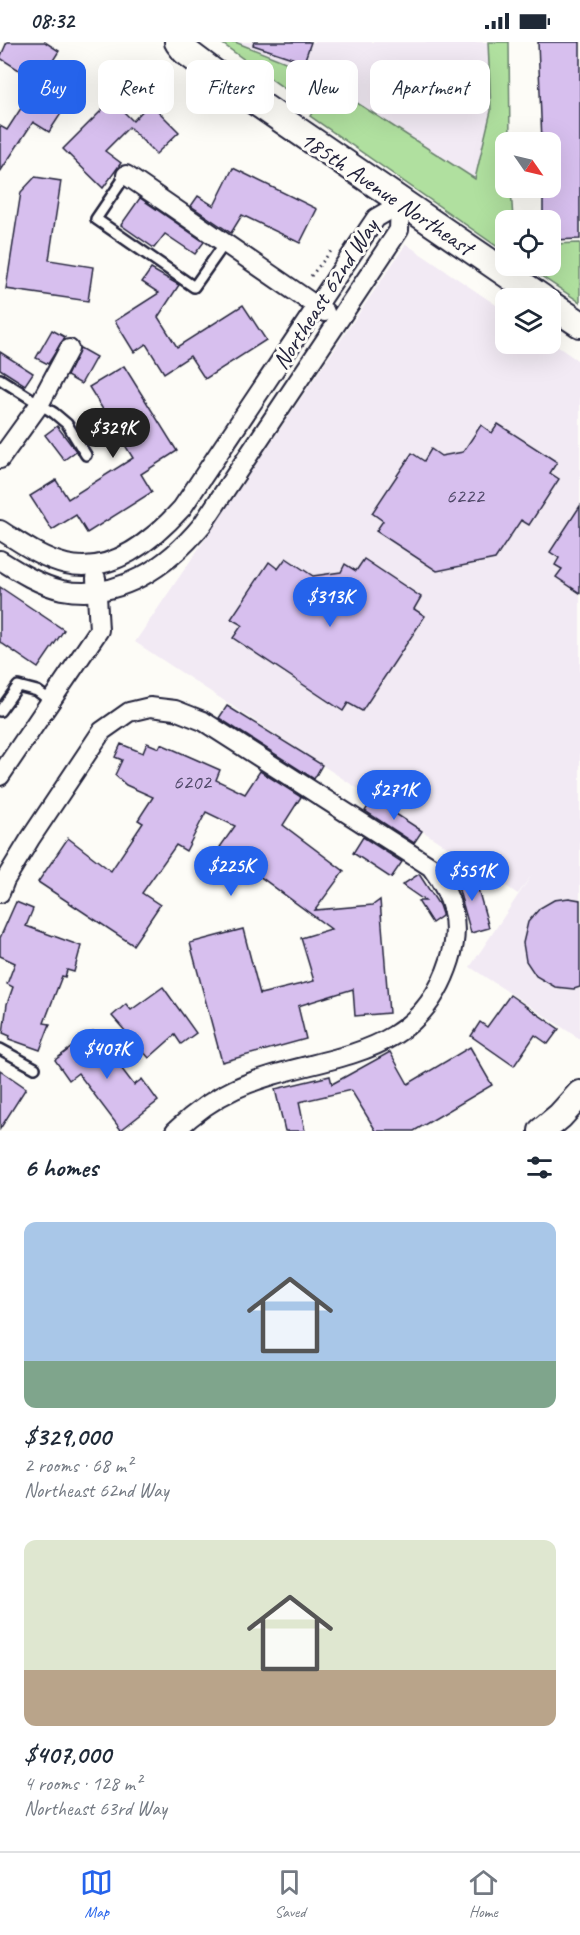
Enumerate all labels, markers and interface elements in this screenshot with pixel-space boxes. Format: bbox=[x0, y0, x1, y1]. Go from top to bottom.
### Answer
text: 08:32 bbox=[30, 7, 74, 35]
chip: Buy bbox=[18, 60, 86, 114]
chip: Rent bbox=[98, 60, 174, 114]
chip: Filters bbox=[186, 60, 274, 114]
chip: New bbox=[286, 60, 358, 114]
chip: Apartment bbox=[370, 60, 490, 114]
street label: 185th Avenue Northeast bbox=[295, 124, 482, 264]
north arrow bbox=[495, 132, 561, 198]
map controls bbox=[495, 132, 561, 354]
button: locate bbox=[495, 210, 561, 276]
street label: Northeast 62nd Way bbox=[265, 212, 386, 375]
button: layers bbox=[495, 288, 561, 354]
pin: $329K bbox=[71, 408, 155, 459]
text: $329K bbox=[90, 415, 136, 440]
house number: 6222 bbox=[446, 483, 485, 509]
pin: $313K bbox=[288, 577, 372, 628]
text: $313K bbox=[307, 584, 353, 609]
house number: 6202 bbox=[173, 769, 212, 795]
pin: $271K bbox=[352, 770, 436, 821]
text: $271K bbox=[371, 777, 417, 802]
pin: $225K bbox=[189, 846, 273, 897]
pin: $551K bbox=[430, 851, 514, 902]
text: $225K bbox=[208, 853, 254, 878]
text: $551K bbox=[449, 858, 495, 883]
pin: $407K bbox=[65, 1029, 149, 1080]
text: $407K bbox=[84, 1036, 130, 1061]
text: 6 homes bbox=[24, 1151, 98, 1184]
icon: filters bbox=[523, 1151, 556, 1184]
icon: home bbox=[236, 1261, 344, 1369]
text: $329,000 bbox=[24, 1420, 111, 1453]
text: 2 rooms · 68 m² bbox=[24, 1453, 132, 1478]
text: Northeast 62nd Way bbox=[24, 1478, 169, 1503]
icon: home bbox=[236, 1579, 344, 1687]
text: $407,000 bbox=[24, 1738, 111, 1771]
text: 4 rooms · 128 m² bbox=[24, 1771, 141, 1796]
text: Northeast 63rd Way bbox=[24, 1796, 167, 1821]
tab: Map bbox=[80, 1866, 113, 1922]
tab: Saved bbox=[273, 1866, 306, 1922]
tab: Home bbox=[467, 1866, 500, 1922]

